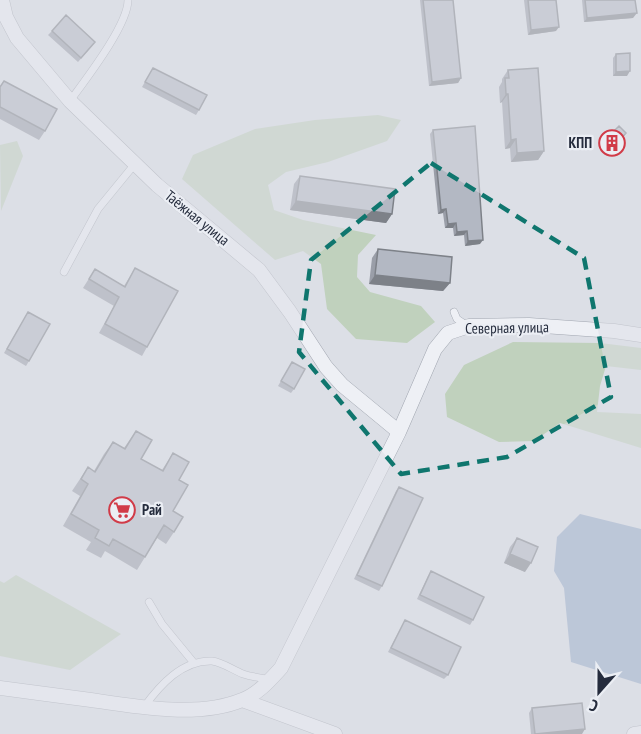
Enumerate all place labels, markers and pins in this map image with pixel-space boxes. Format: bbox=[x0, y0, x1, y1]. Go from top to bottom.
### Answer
building icon: КПП bbox=[597, 128, 627, 158]
place label: КПП bbox=[568, 133, 592, 152]
supermarket icon: Рай bbox=[107, 495, 137, 525]
place label: Рай bbox=[142, 500, 162, 519]

